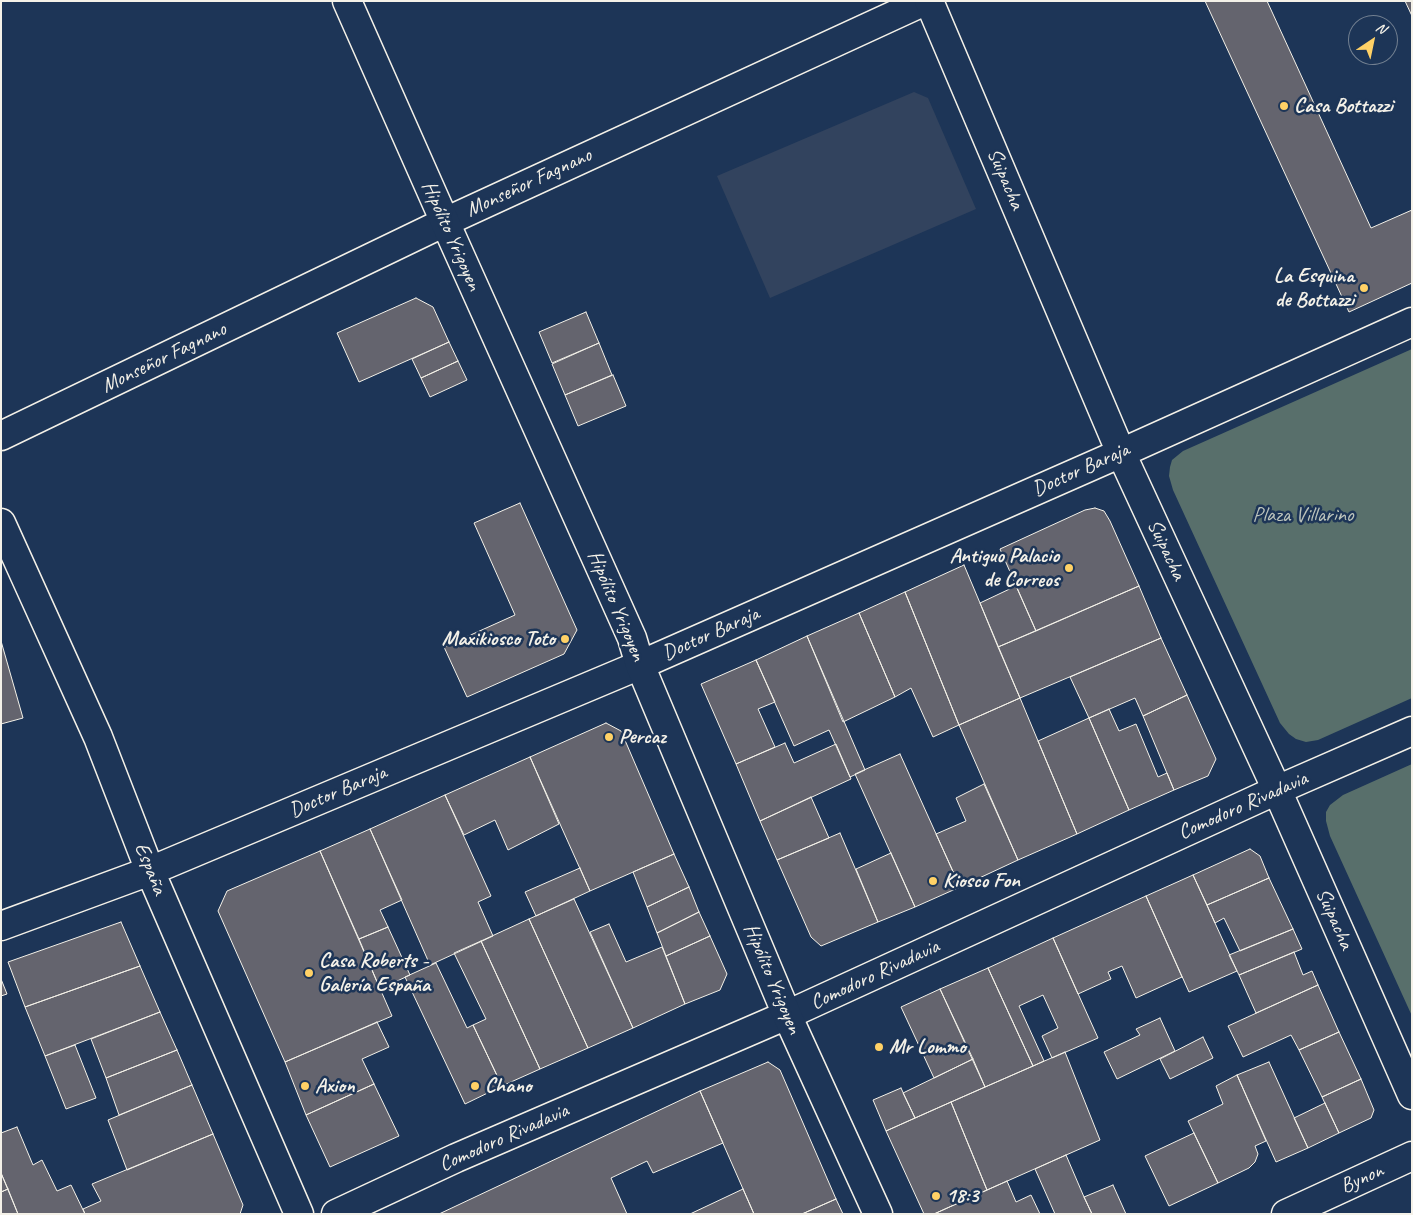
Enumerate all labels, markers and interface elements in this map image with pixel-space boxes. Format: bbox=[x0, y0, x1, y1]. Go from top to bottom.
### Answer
north arrow bbox=[1348, 15, 1398, 65]
text: N bbox=[1373, 19, 1389, 37]
place label: Casa Bottazzi bbox=[1294, 93, 1393, 119]
marker: Casa Bottazzi bbox=[1278, 100, 1290, 112]
street label: Monseñor Fagnano bbox=[462, 143, 596, 223]
street label: Suipacha bbox=[981, 145, 1029, 213]
street label: Hipólito Yrigoyen bbox=[416, 177, 486, 295]
place label: La Esquina de Bottazzi bbox=[1274, 263, 1354, 313]
marker: La Esquina de Bottazzi bbox=[1358, 282, 1370, 294]
street label: Monseñor Fagnano bbox=[97, 317, 231, 399]
street label: Doctor Baraja bbox=[1029, 438, 1133, 502]
park label: Plaza Villarino bbox=[1253, 502, 1353, 528]
street label: Suipacha bbox=[1141, 516, 1191, 584]
place label: Antiguo Palacio de Correos bbox=[950, 543, 1059, 593]
street label: Hipólito Yrigoyen bbox=[581, 547, 651, 665]
marker: Antiguo Palacio de Correos bbox=[1063, 562, 1075, 574]
street label: Doctor Baraja bbox=[659, 602, 763, 666]
place label: Maxikiosco Toto bbox=[442, 626, 555, 652]
marker: Maxikiosco Toto bbox=[559, 633, 571, 645]
place label: Percaz bbox=[619, 724, 666, 750]
marker: Percaz bbox=[603, 731, 615, 743]
street label: Doctor Baraja bbox=[286, 760, 390, 824]
street label: Comodoro Rivadavia bbox=[1174, 766, 1312, 846]
street label: España bbox=[128, 839, 172, 899]
place label: Kiosco Fon bbox=[943, 868, 1020, 894]
marker: Kiosco Fon bbox=[927, 875, 939, 887]
street label: Suipacha bbox=[1309, 885, 1359, 953]
street label: Hipólito Yrigoyen bbox=[737, 920, 807, 1038]
street label: Comodoro Rivadavia bbox=[807, 934, 943, 1016]
place label: Casa Roberts - Galería España bbox=[319, 948, 430, 998]
marker: Casa Roberts - Galería España bbox=[303, 967, 315, 979]
place label: Mr Lommo bbox=[889, 1034, 966, 1060]
marker: Mr Lommo bbox=[873, 1041, 885, 1053]
place label: Axion bbox=[315, 1073, 355, 1099]
place label: Chano bbox=[485, 1073, 532, 1099]
marker: Axion bbox=[299, 1080, 311, 1092]
marker: Chano bbox=[469, 1080, 481, 1092]
street label: Comodoro Rivadavia bbox=[435, 1098, 573, 1178]
street label: Bynon bbox=[1337, 1158, 1387, 1200]
place label: 18:3 bbox=[946, 1183, 979, 1209]
marker: 18:3 bbox=[930, 1190, 942, 1202]

